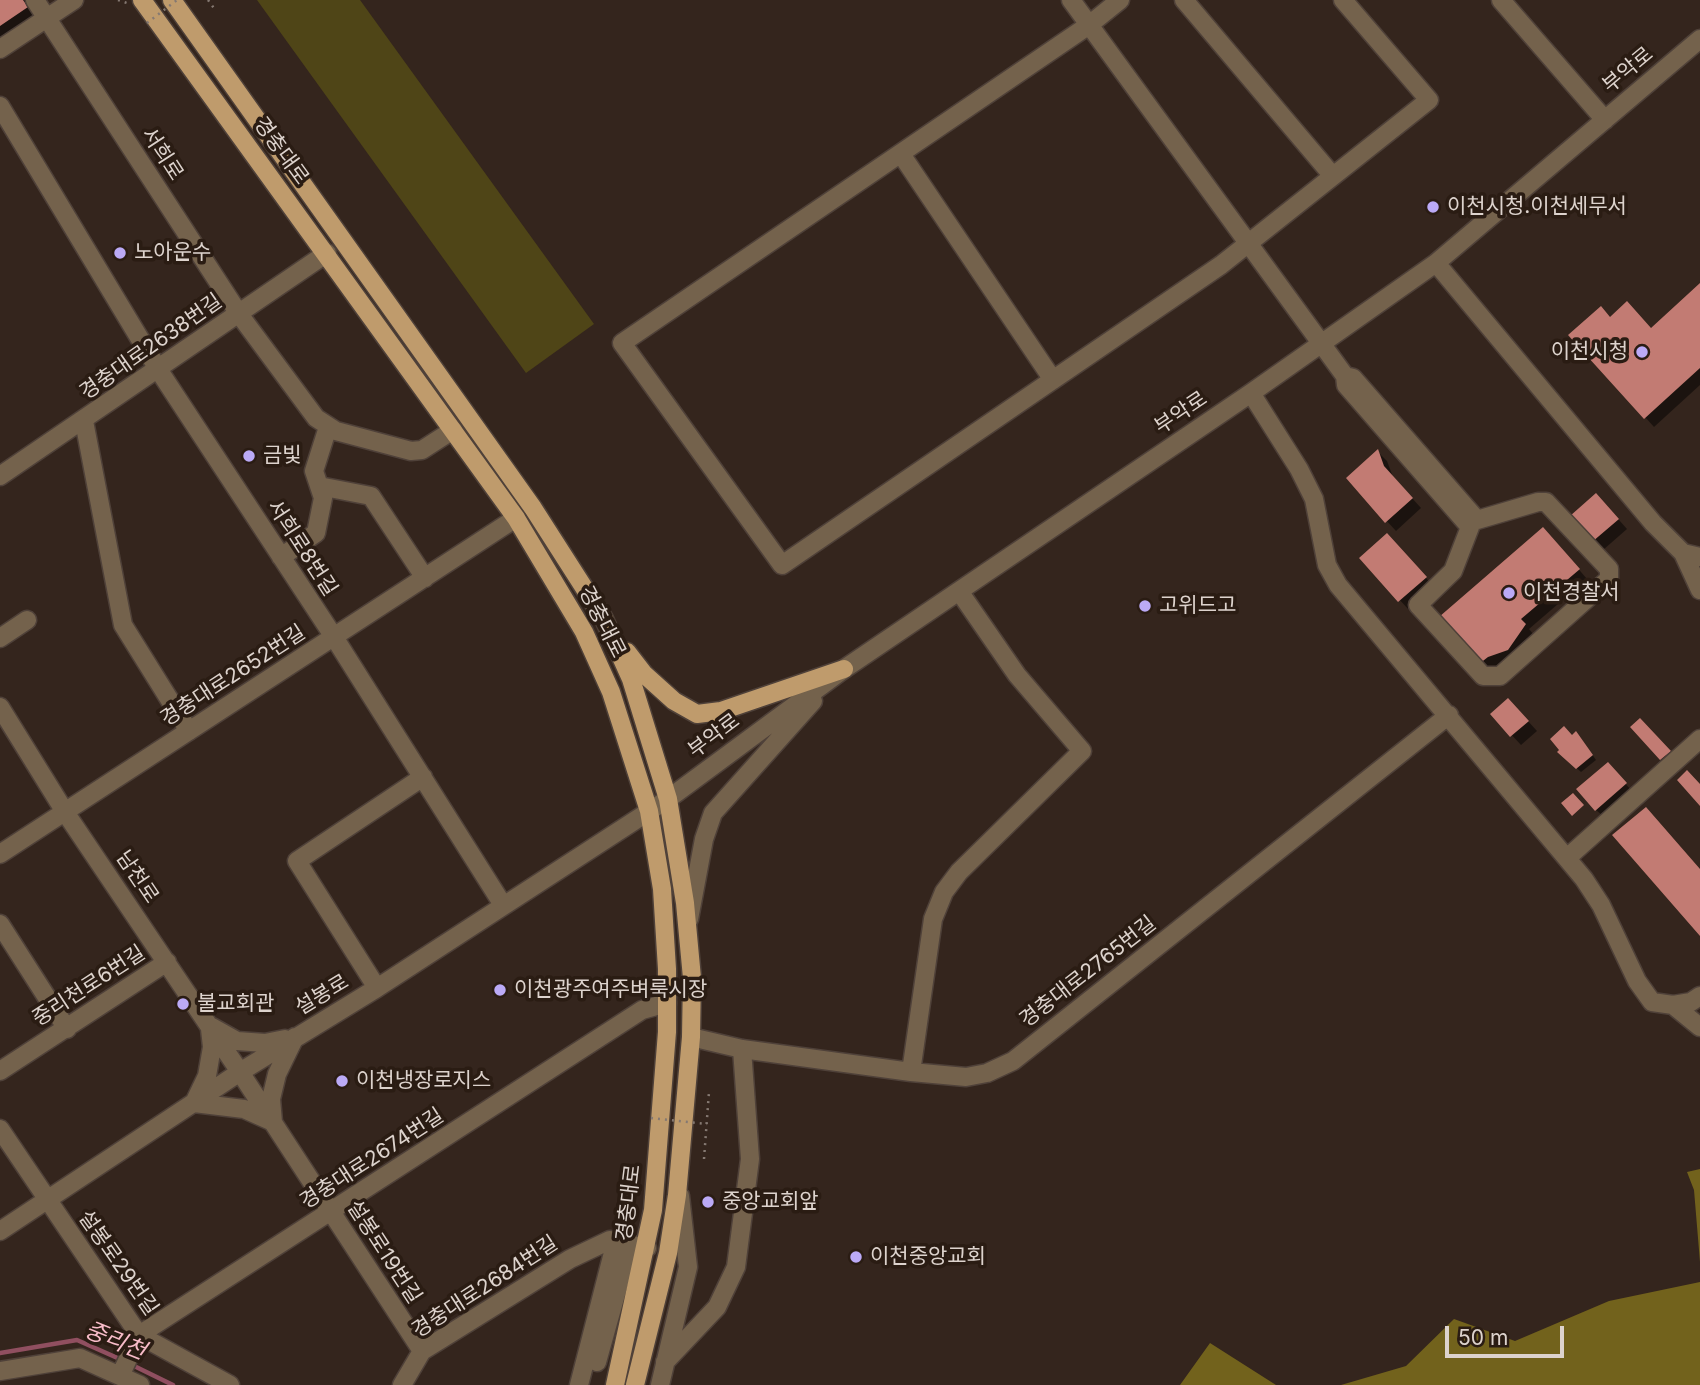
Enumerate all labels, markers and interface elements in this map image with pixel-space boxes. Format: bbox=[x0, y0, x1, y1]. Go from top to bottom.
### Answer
street label: 부악로 bbox=[1598, 42, 1658, 98]
street label: 경충대로 bbox=[248, 112, 314, 190]
street label: 서희로 bbox=[136, 123, 188, 185]
place label: 이천시청.이천세무서 bbox=[1447, 194, 1627, 220]
marker: 이천시청.이천세무서 bbox=[1425, 199, 1441, 215]
place label: 노아운수 bbox=[134, 240, 211, 266]
marker: 노아운수 bbox=[112, 245, 128, 261]
street label: 경충대로2638번길 bbox=[75, 289, 227, 405]
place label: 이천시청 bbox=[1551, 339, 1628, 365]
marker: 이천시청 bbox=[1634, 344, 1650, 360]
street label: 부악로 bbox=[1150, 386, 1212, 440]
place label: 금빛 bbox=[263, 443, 302, 469]
marker: 금빛 bbox=[241, 448, 257, 464]
street label: 서희로8번길 bbox=[262, 495, 342, 601]
place label: 이천경찰서 bbox=[1523, 580, 1620, 606]
street label: 경충대로 bbox=[573, 582, 631, 662]
marker: 이천경찰서 bbox=[1501, 585, 1517, 601]
place label: 고위드고 bbox=[1159, 593, 1236, 619]
marker: 고위드고 bbox=[1137, 598, 1153, 614]
street label: 경충대로2652번길 bbox=[156, 620, 310, 732]
street label: 부악로 bbox=[683, 708, 745, 764]
street label: 남천로 bbox=[110, 846, 164, 908]
street label: 경충대로2765번길 bbox=[1015, 911, 1161, 1033]
street label: 중리천로6번길 bbox=[28, 940, 150, 1032]
street label: 설봉로 bbox=[291, 969, 353, 1021]
place label: 이천광주여주벼룩시장 bbox=[514, 977, 707, 1003]
marker: 이천광주여주벼룩시장 bbox=[492, 982, 508, 998]
place label: 불교회관 bbox=[197, 991, 274, 1017]
marker: 불교회관 bbox=[175, 996, 191, 1012]
place label: 이천냉장로지스 bbox=[356, 1068, 491, 1094]
marker: 이천냉장로지스 bbox=[334, 1073, 350, 1089]
street label: 경충대로2674번길 bbox=[296, 1103, 448, 1215]
street label: 경충대로 bbox=[612, 1163, 646, 1243]
place label: 중앙교회앞 bbox=[722, 1189, 819, 1215]
marker: 중앙교회앞 bbox=[700, 1194, 716, 1210]
street label: 설봉로19번길 bbox=[341, 1196, 427, 1308]
street label: 설봉로29번길 bbox=[73, 1206, 163, 1320]
street label: 경충대로2684번길 bbox=[408, 1231, 562, 1343]
place label: 이천중앙교회 bbox=[870, 1244, 986, 1270]
marker: 이천중앙교회 bbox=[848, 1249, 864, 1265]
scale bar bbox=[1448, 1312, 1567, 1356]
water label: 중리천 bbox=[80, 1316, 150, 1366]
text: 50 m bbox=[1458, 1325, 1508, 1350]

